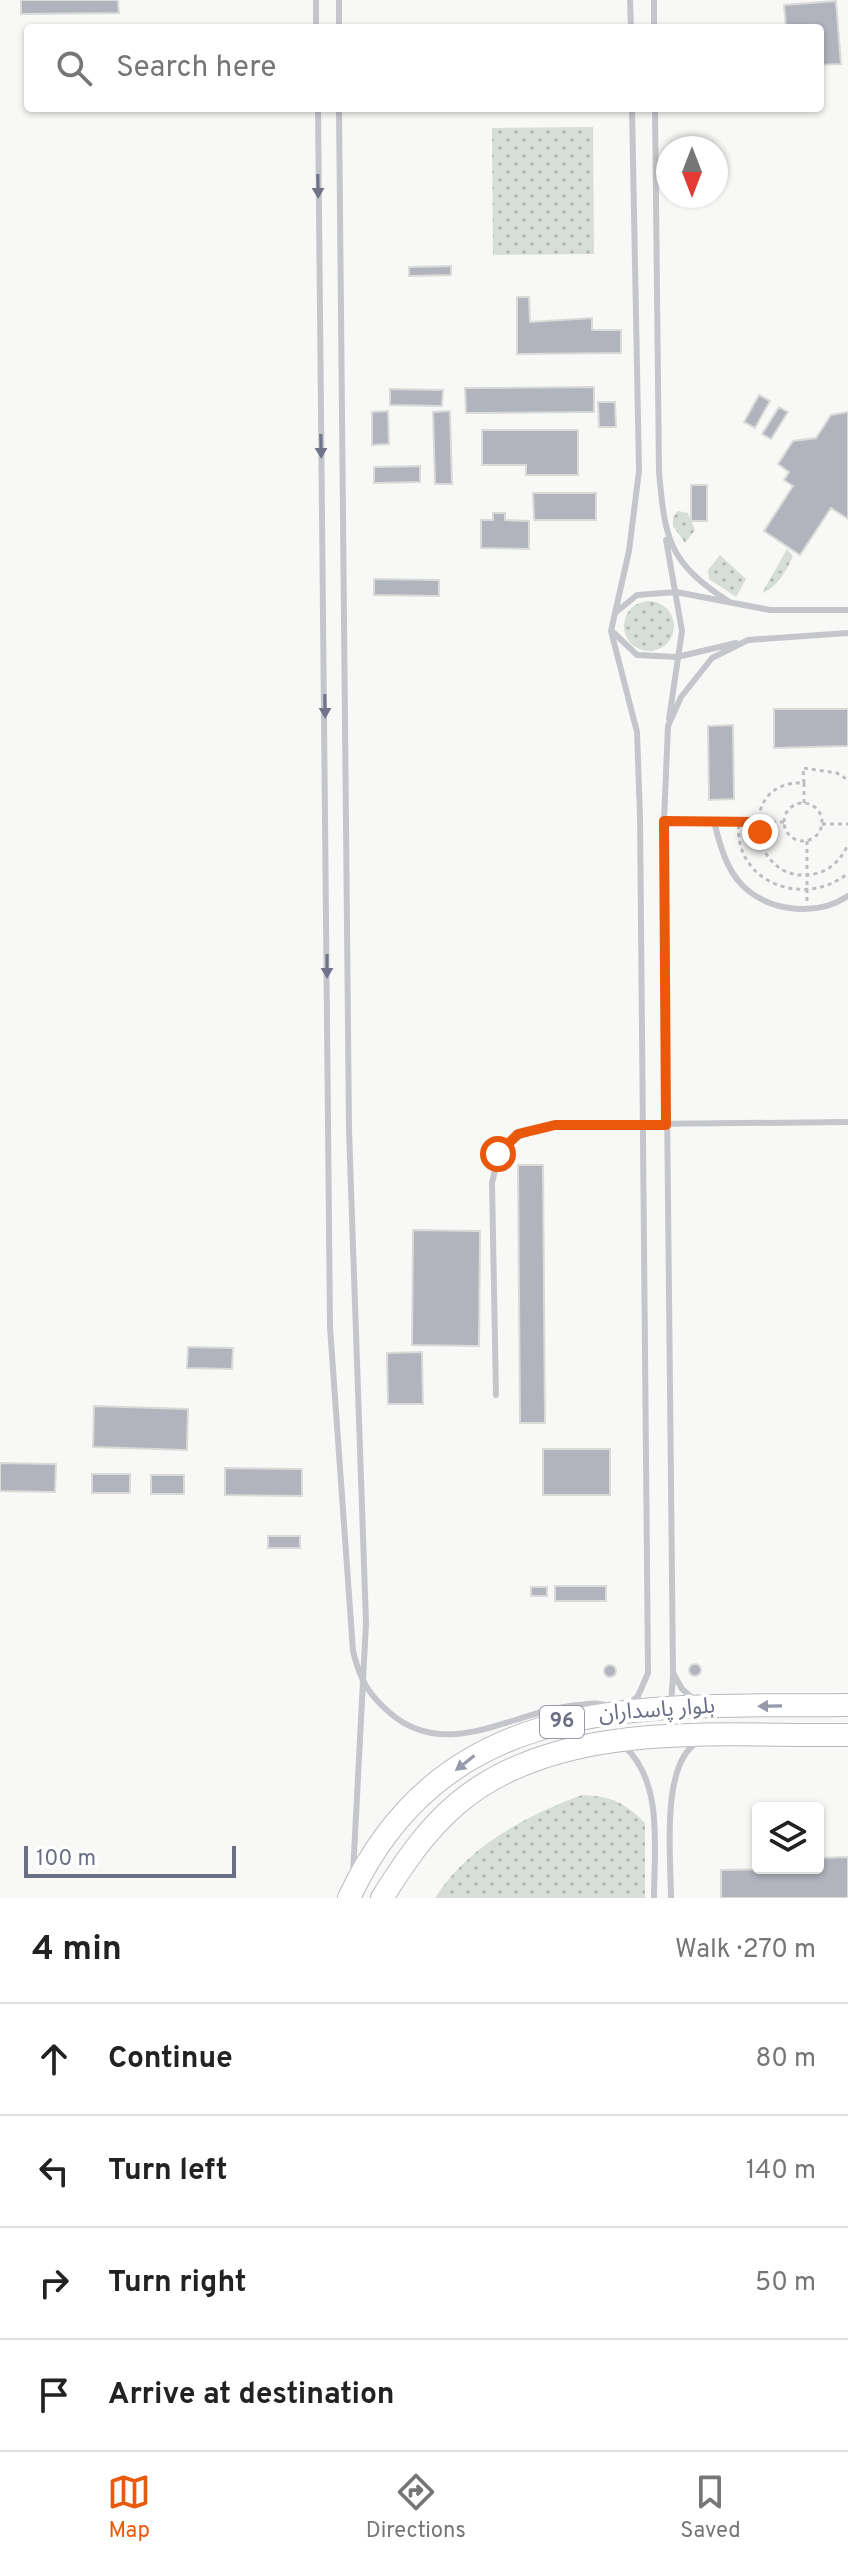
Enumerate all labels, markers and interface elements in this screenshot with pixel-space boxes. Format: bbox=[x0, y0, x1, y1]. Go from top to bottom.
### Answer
search box bbox=[24, 24, 824, 112]
icon: search bbox=[52, 46, 96, 90]
text: Search here bbox=[116, 50, 276, 87]
north arrow bbox=[656, 136, 728, 208]
one-way arrow bbox=[312, 174, 325, 199]
one-way arrow bbox=[315, 434, 328, 459]
one-way arrow bbox=[319, 694, 331, 719]
route end bbox=[742, 814, 778, 850]
one-way arrow bbox=[321, 954, 334, 979]
route start bbox=[480, 1136, 516, 1172]
street label: بلوار پاسداران bbox=[598, 1693, 716, 1729]
one-way arrow bbox=[757, 1700, 782, 1712]
road number: 96 bbox=[540, 1706, 584, 1738]
one-way arrow bbox=[454, 1754, 475, 1771]
map controls bbox=[752, 1802, 824, 1874]
button: layers bbox=[752, 1802, 824, 1874]
scale bar bbox=[24, 1842, 236, 1878]
text: 100 m bbox=[36, 1846, 96, 1873]
text: 4 min bbox=[32, 1929, 122, 1972]
text: Walk · 270 m bbox=[675, 1934, 816, 1967]
icon: ahead bbox=[32, 2037, 76, 2081]
text: Continue bbox=[108, 2041, 233, 2078]
text: 80 m bbox=[756, 2043, 816, 2076]
icon: left bbox=[32, 2149, 76, 2193]
text: Turn left bbox=[108, 2153, 228, 2190]
text: 140 m bbox=[746, 2155, 816, 2188]
icon: right bbox=[32, 2261, 76, 2305]
text: Turn right bbox=[108, 2265, 246, 2302]
text: 50 m bbox=[755, 2267, 816, 2300]
icon: arrive bbox=[32, 2373, 76, 2417]
text: Arrive at destination bbox=[108, 2377, 394, 2414]
tab: Map bbox=[107, 2470, 151, 2545]
tab: Directions bbox=[366, 2470, 466, 2545]
tab: Saved bbox=[680, 2470, 741, 2545]

